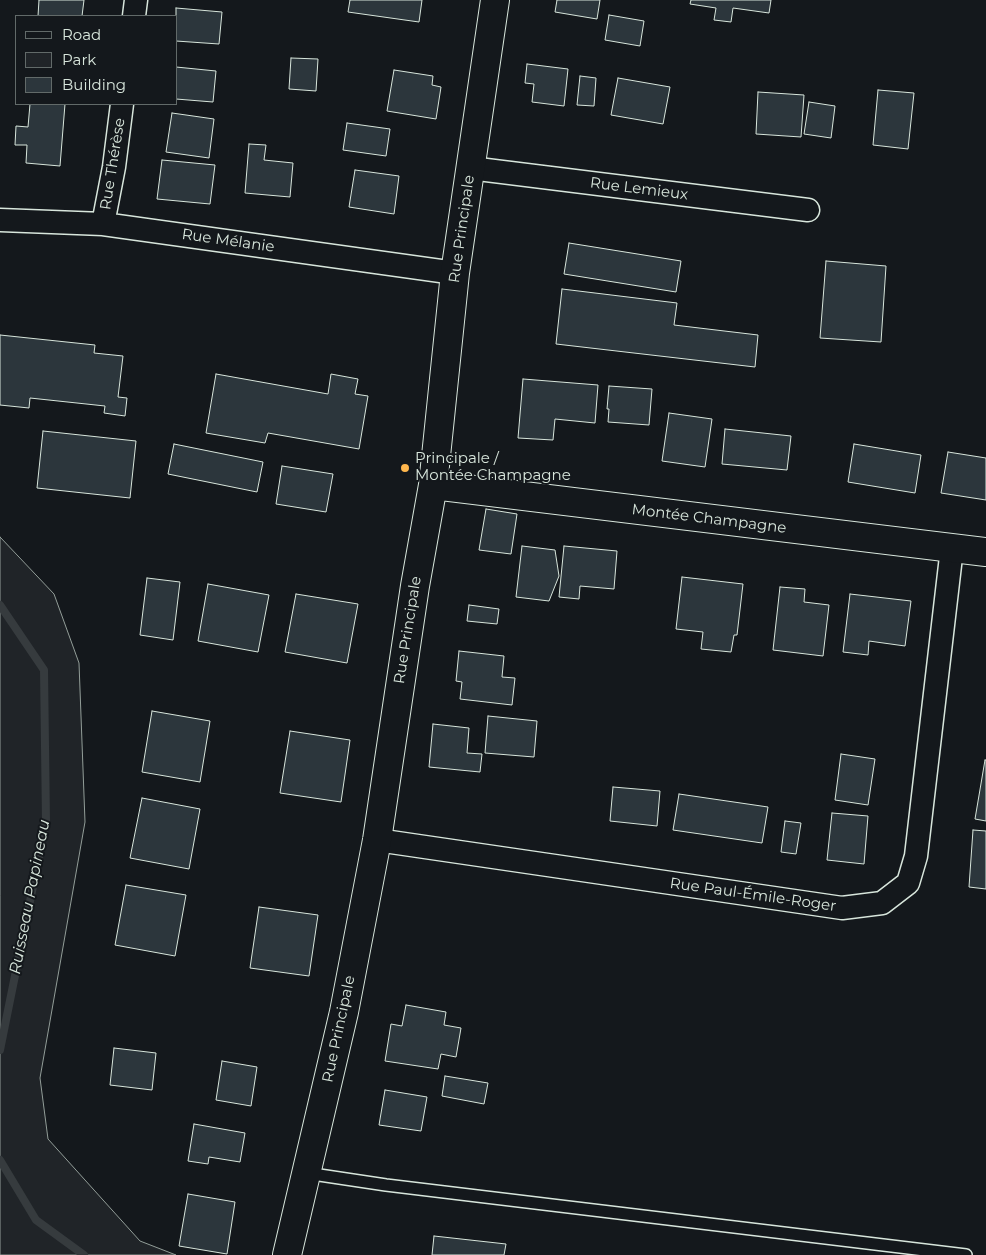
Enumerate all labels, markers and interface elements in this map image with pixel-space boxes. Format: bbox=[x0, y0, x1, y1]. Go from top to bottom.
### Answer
legend bbox=[15, 15, 178, 105]
text: Road bbox=[62, 25, 101, 44]
text: Park bbox=[62, 50, 96, 69]
text: Building bbox=[62, 75, 126, 94]
street label: Rue Thérèse bbox=[97, 117, 129, 211]
street label: Rue Principale bbox=[446, 174, 478, 284]
street label: Rue Lemieux bbox=[589, 174, 689, 204]
street label: Rue Mélanie bbox=[180, 226, 276, 256]
place label: Principale / Montée Champagne bbox=[415, 450, 571, 485]
marker: Principale / Montée Champagne bbox=[399, 462, 411, 474]
street label: Montée Champagne bbox=[631, 501, 787, 537]
street label: Rue Principale bbox=[391, 575, 425, 685]
water label: Ruisseau Papineau bbox=[6, 818, 54, 976]
street label: Rue Paul-Émile-Roger bbox=[669, 874, 837, 916]
street label: Rue Principale bbox=[319, 974, 359, 1084]

